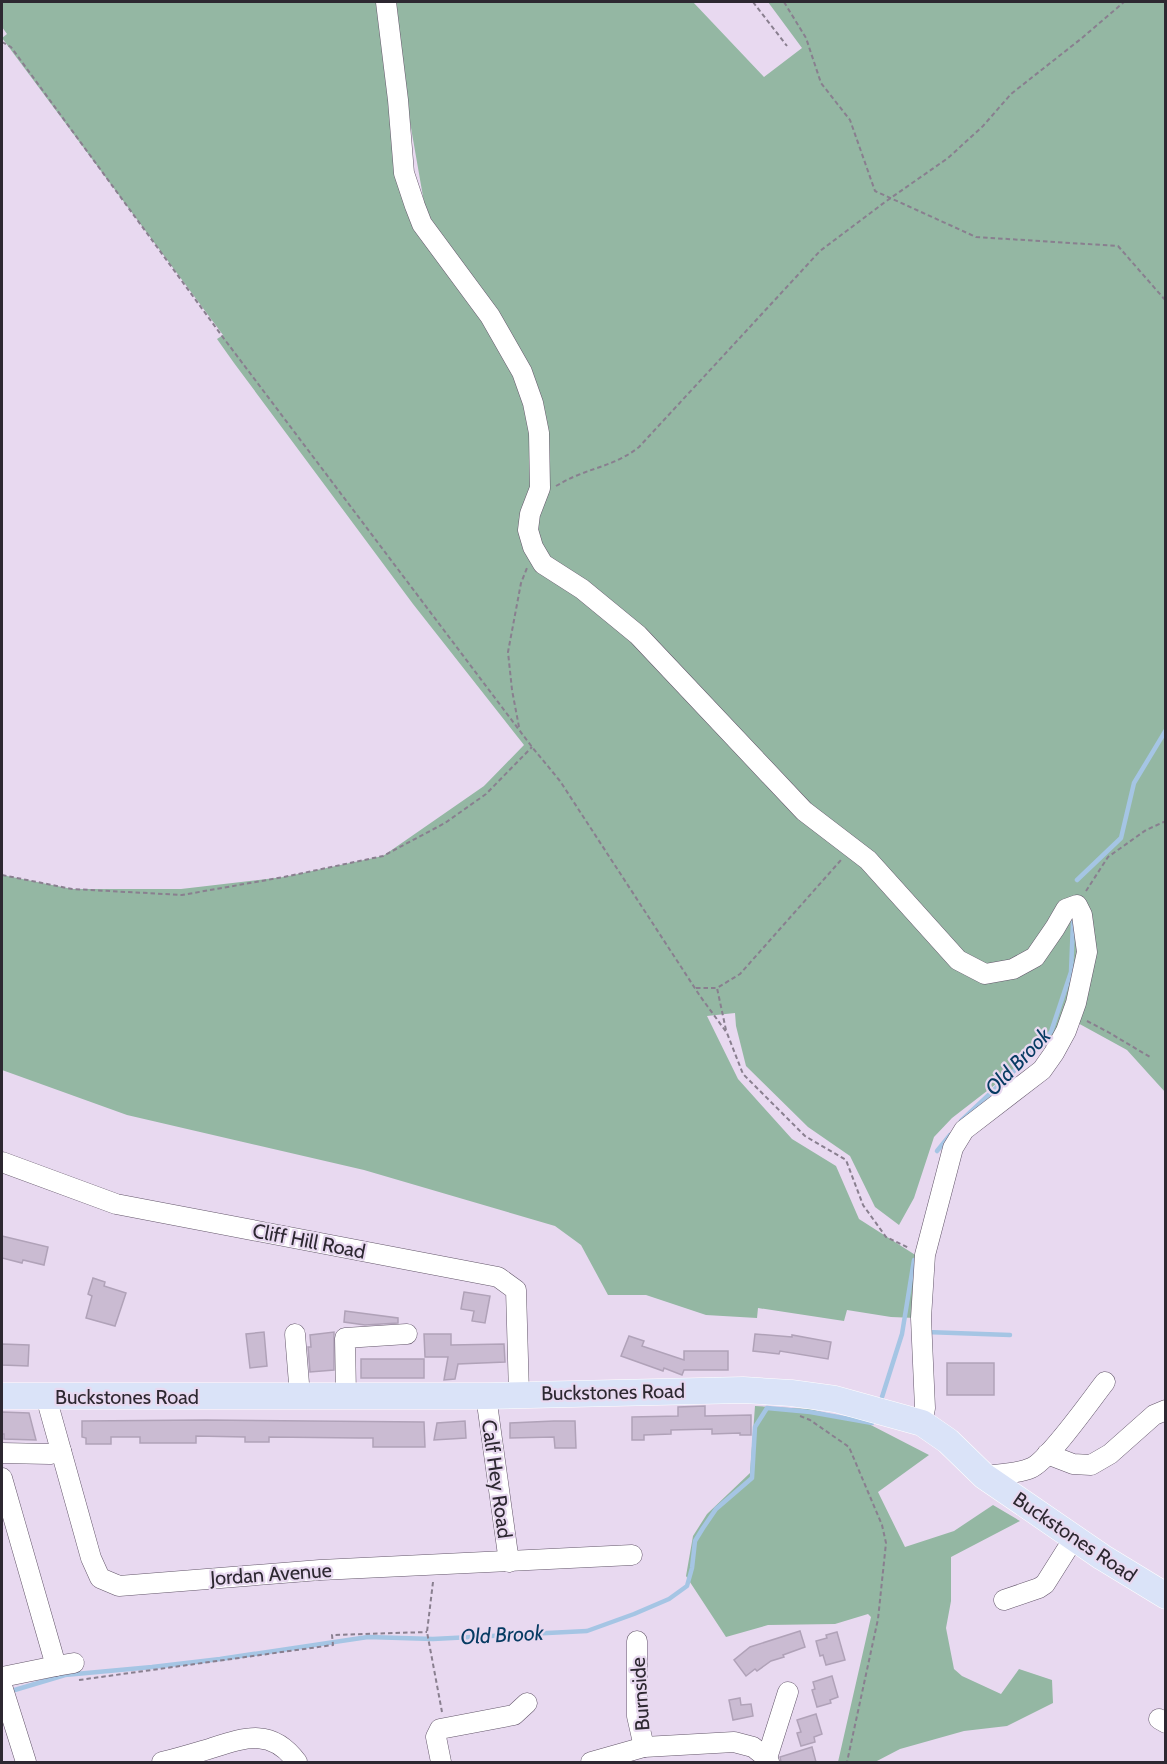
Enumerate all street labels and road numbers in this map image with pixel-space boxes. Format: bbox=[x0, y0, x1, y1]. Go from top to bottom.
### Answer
street label: Cliff Hill Road bbox=[250, 1218, 368, 1264]
street label: Buckstones Road bbox=[541, 1379, 685, 1405]
street label: Buckstones Road bbox=[55, 1385, 199, 1409]
street label: Calf Hey Road bbox=[477, 1418, 517, 1540]
street label: Buckstones Road bbox=[1009, 1487, 1141, 1587]
street label: Jordan Avenue bbox=[208, 1558, 333, 1590]
street label: Burnside bbox=[625, 1656, 655, 1732]

